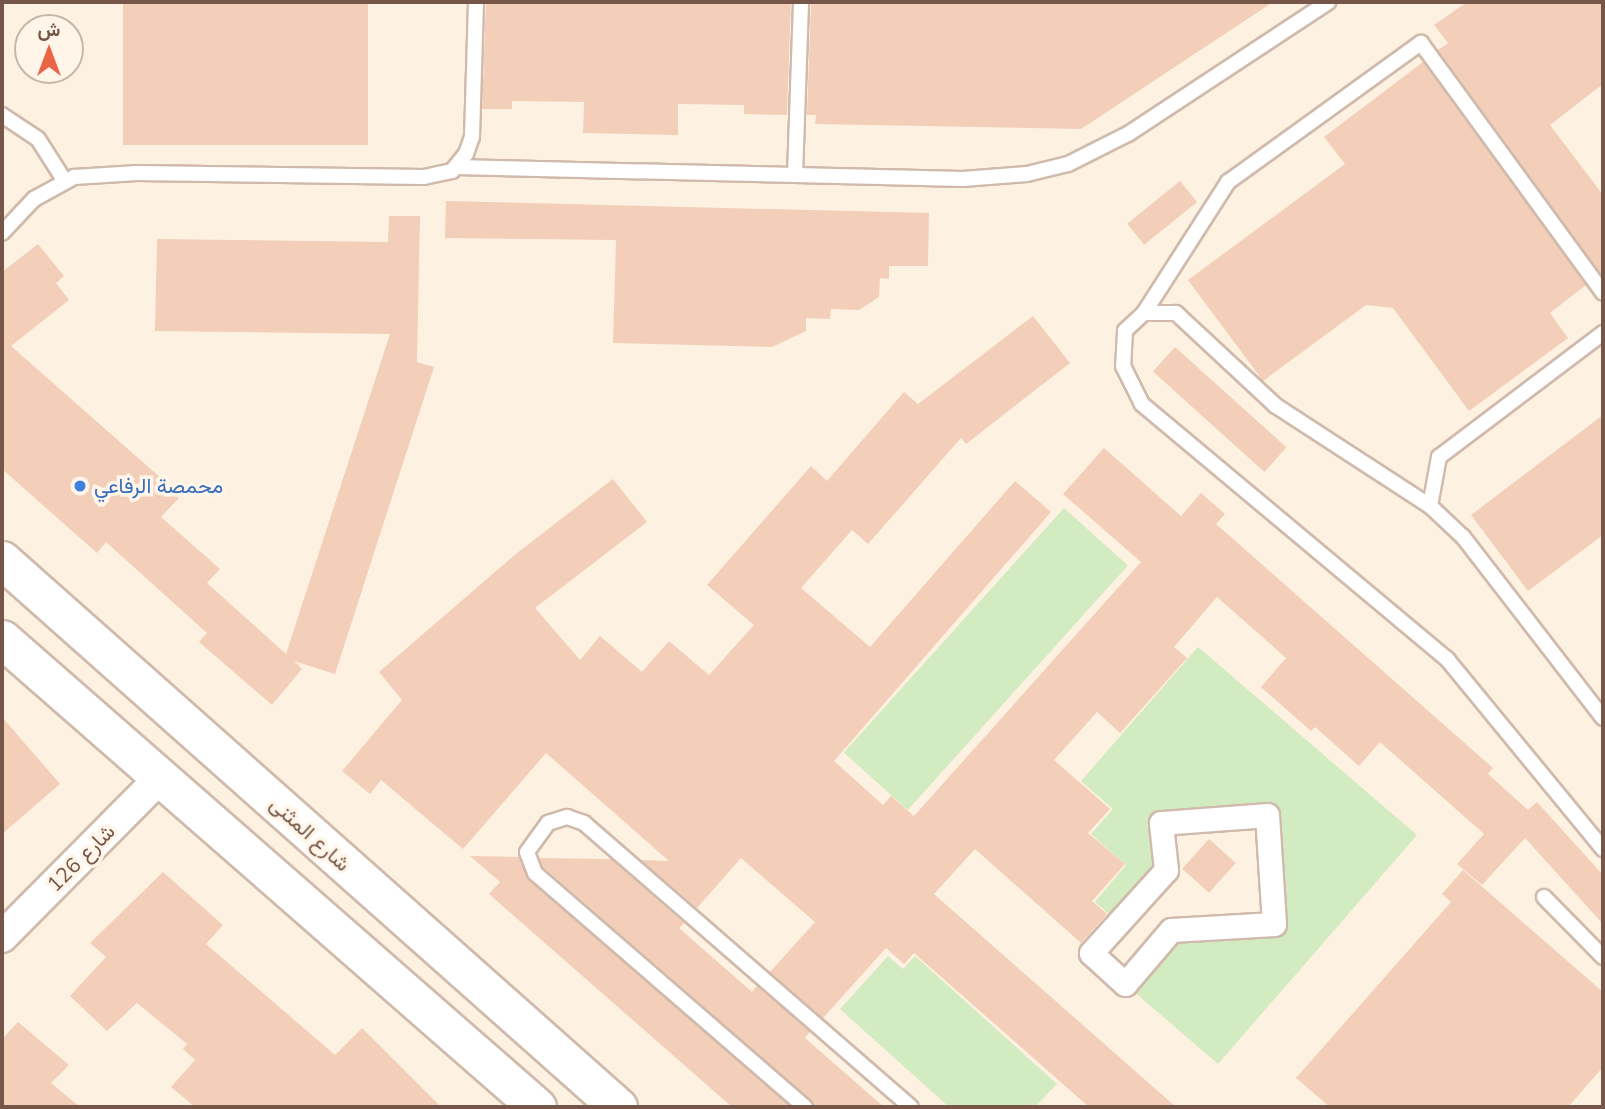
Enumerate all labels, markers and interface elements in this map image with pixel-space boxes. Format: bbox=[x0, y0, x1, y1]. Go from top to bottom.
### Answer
north arrow bbox=[14, 14, 84, 84]
text: ش bbox=[38, 17, 60, 43]
place label: محمصة الرفاعي bbox=[94, 473, 223, 499]
marker: محمصة الرفاعي bbox=[72, 478, 88, 494]
street label: شارع المثنى bbox=[265, 791, 355, 877]
street label: شارع 126 bbox=[42, 819, 120, 897]

